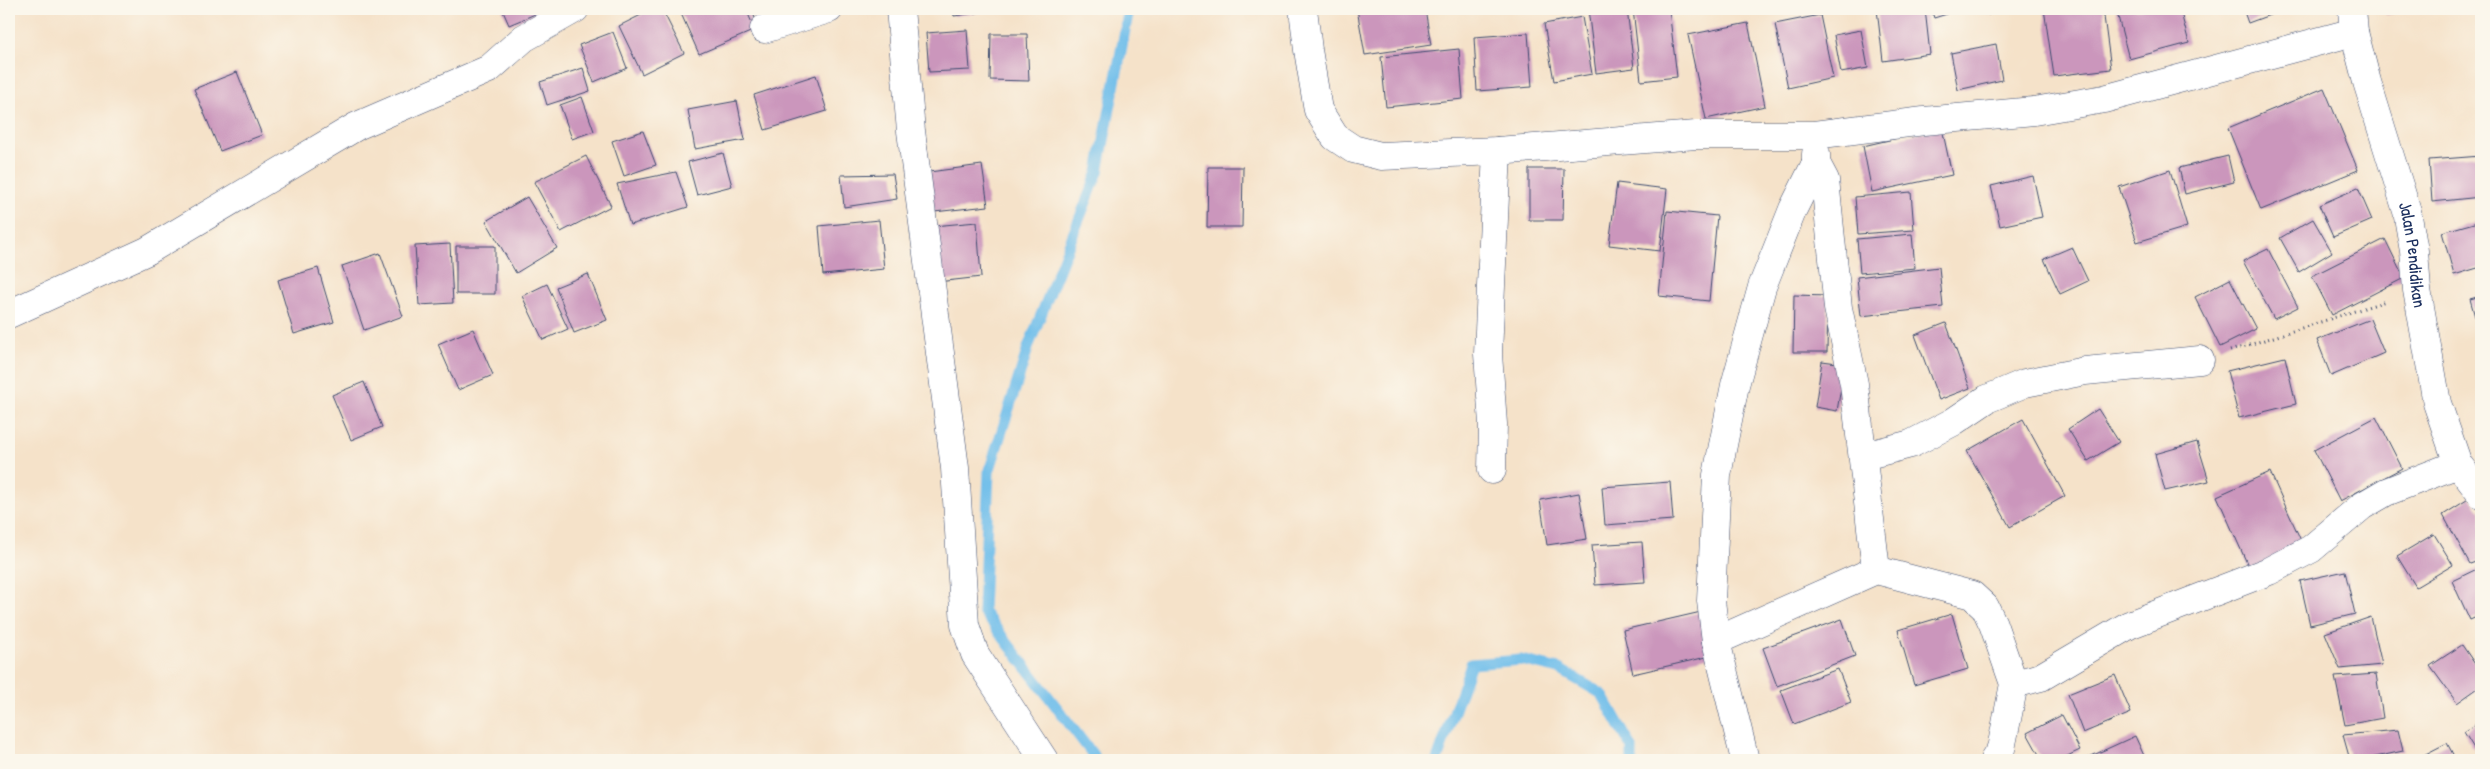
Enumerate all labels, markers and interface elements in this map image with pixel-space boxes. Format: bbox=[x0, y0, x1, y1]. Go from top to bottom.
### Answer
street label: Jalan Pendidikan bbox=[2393, 198, 2433, 310]

